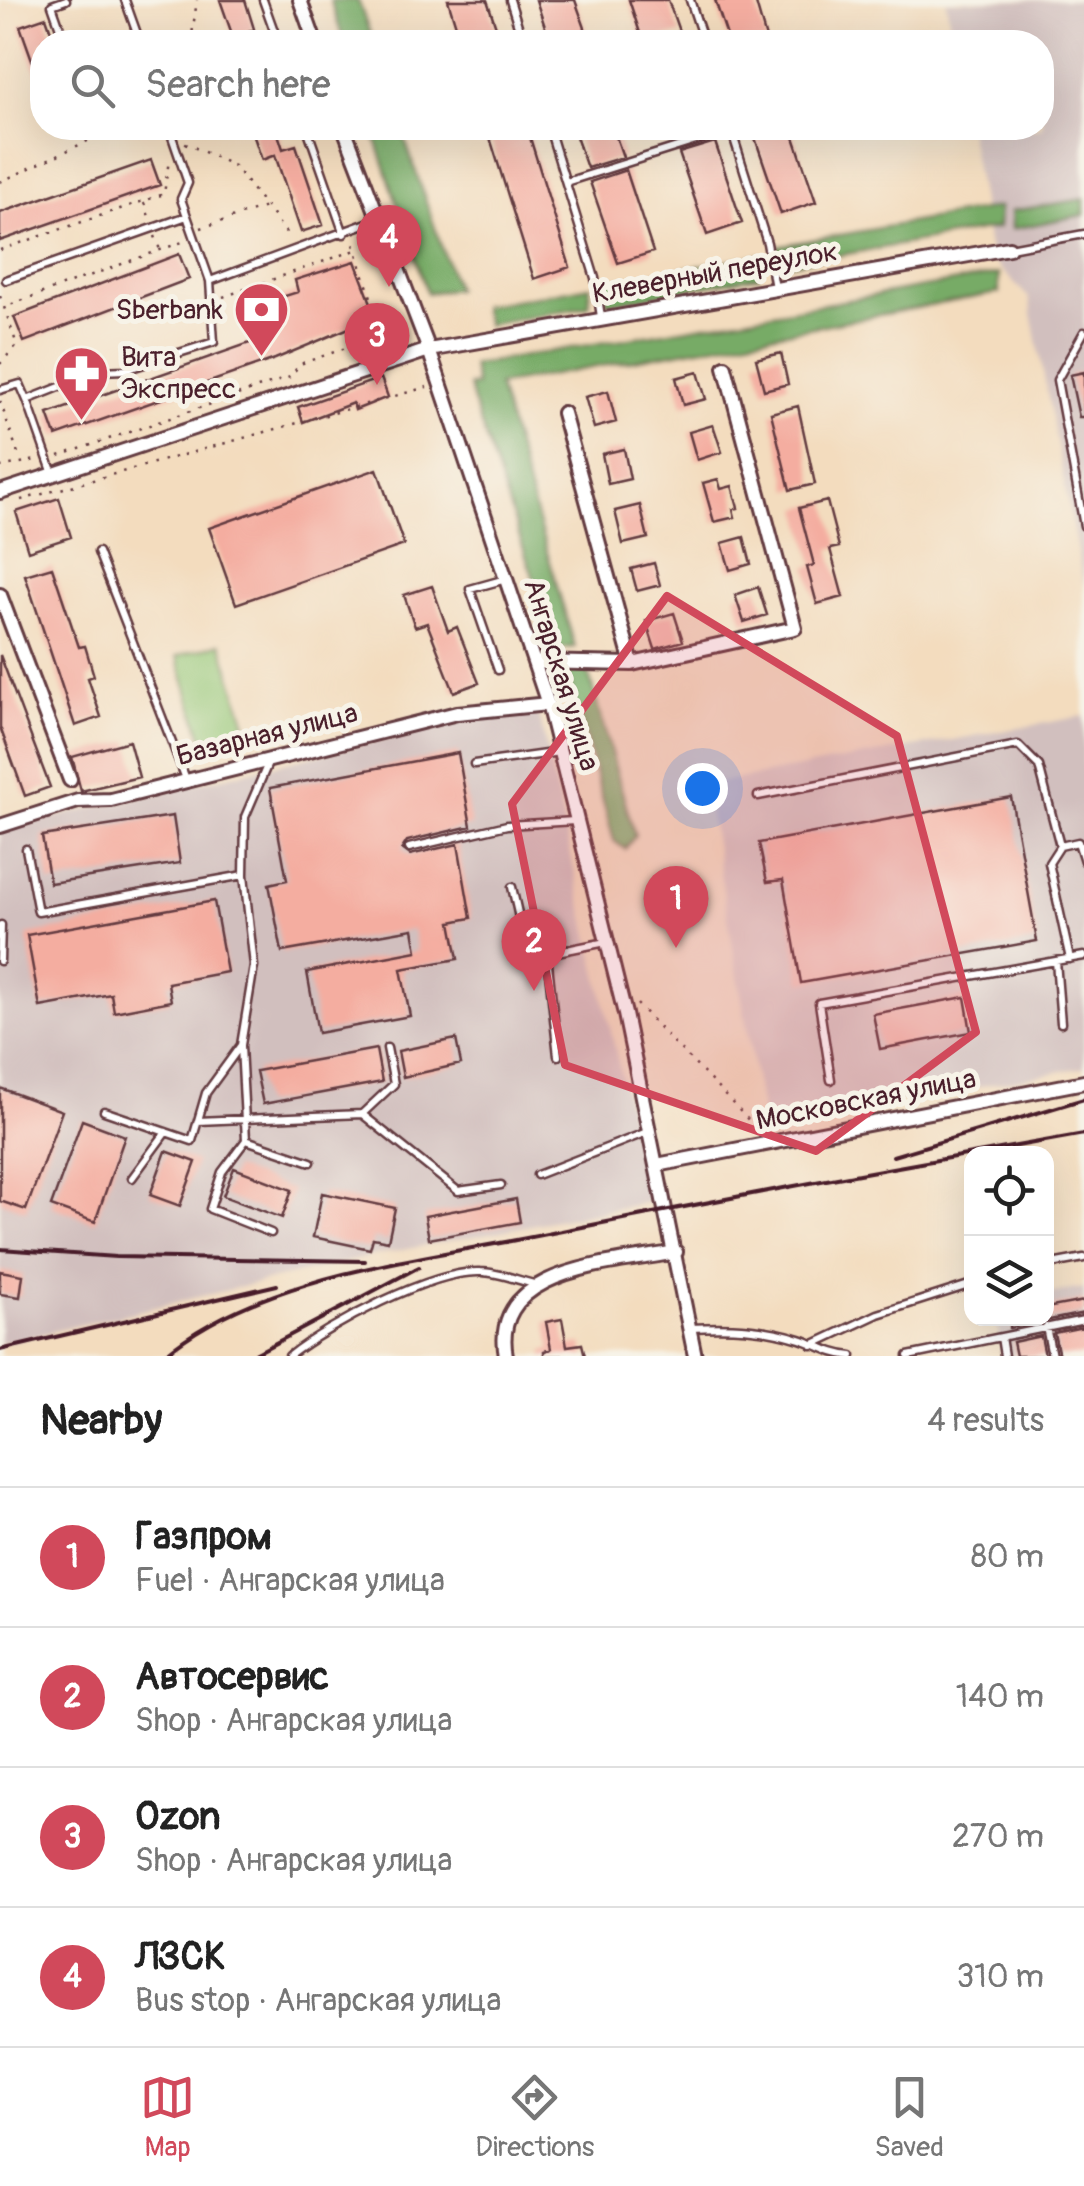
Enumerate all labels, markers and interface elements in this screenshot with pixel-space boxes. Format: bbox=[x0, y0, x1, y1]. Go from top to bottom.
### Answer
search box bbox=[30, 30, 1054, 140]
icon: search bbox=[65, 58, 120, 113]
text: Search here bbox=[145, 61, 331, 109]
pin: 4 bbox=[356, 204, 422, 287]
street label: Клеверный переулок bbox=[590, 234, 840, 312]
bank icon: Sberbank bbox=[232, 280, 292, 359]
place label: Sberbank bbox=[116, 293, 223, 328]
pin: 3 bbox=[344, 302, 410, 385]
place label: Вита Экспресс bbox=[121, 340, 236, 407]
pharmacy icon: Вита Экспресс bbox=[52, 343, 112, 422]
street label: Ангарская улица bbox=[515, 575, 607, 775]
street label: Базарная улица bbox=[173, 696, 361, 774]
your location bbox=[677, 763, 728, 814]
pin: 1 bbox=[644, 866, 708, 948]
pin: 2 bbox=[502, 908, 566, 991]
street label: Московская улица bbox=[753, 1062, 979, 1138]
map controls bbox=[964, 1146, 1054, 1326]
button: locate bbox=[964, 1146, 1054, 1236]
button: layers bbox=[964, 1236, 1054, 1326]
text: Nearby bbox=[40, 1395, 162, 1447]
text: 4 results bbox=[927, 1401, 1044, 1441]
text: Газпром bbox=[135, 1513, 272, 1561]
text: 1 bbox=[66, 1537, 79, 1577]
text: 80 m bbox=[971, 1537, 1044, 1577]
text: Fuel · Ангарская улица bbox=[135, 1561, 445, 1601]
text: Автосервис bbox=[135, 1653, 329, 1701]
text: 2 bbox=[64, 1677, 81, 1717]
text: 140 m bbox=[956, 1677, 1044, 1717]
text: Shop · Ангарская улица bbox=[135, 1701, 452, 1741]
text: Ozon bbox=[135, 1793, 220, 1841]
text: 3 bbox=[64, 1817, 81, 1857]
text: 270 m bbox=[952, 1817, 1044, 1857]
text: Shop · Ангарская улица bbox=[135, 1841, 452, 1881]
text: ЛЗСК bbox=[135, 1933, 226, 1981]
text: 4 bbox=[63, 1957, 82, 1997]
text: 310 m bbox=[956, 1957, 1044, 1997]
text: Bus stop · Ангарская улица bbox=[135, 1981, 501, 2021]
tab: Map bbox=[140, 2070, 195, 2165]
tab: Directions bbox=[475, 2070, 594, 2165]
tab: Saved bbox=[874, 2070, 944, 2165]

